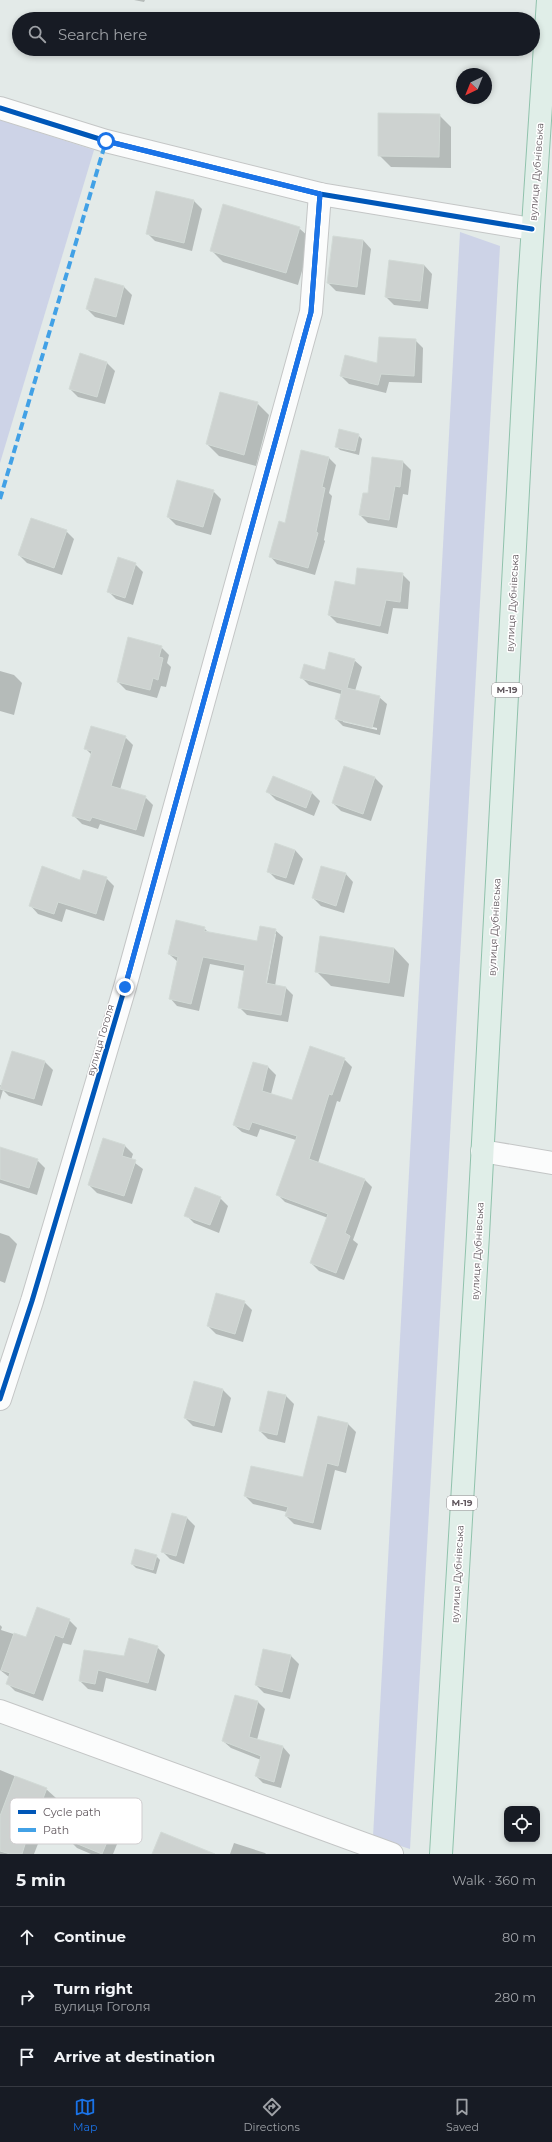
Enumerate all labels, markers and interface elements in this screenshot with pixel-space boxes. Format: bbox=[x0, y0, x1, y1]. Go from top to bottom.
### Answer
search box bbox=[12, 12, 540, 56]
icon: search bbox=[26, 23, 48, 45]
text: Search here bbox=[58, 25, 147, 44]
north arrow bbox=[456, 68, 492, 104]
street label: вулиця Дубнівська bbox=[527, 123, 546, 221]
route start bbox=[97, 132, 115, 150]
street label: вулиця Дубнівська bbox=[503, 554, 522, 652]
road number: М-19 bbox=[492, 683, 522, 697]
street label: вулиця Дубнівська bbox=[485, 878, 504, 976]
route end bbox=[116, 978, 134, 996]
street label: вулиця Гоголя bbox=[84, 1003, 117, 1078]
street label: вулиця Дубнівська bbox=[468, 1202, 487, 1300]
road number: М-19 bbox=[447, 1496, 477, 1510]
street label: вулиця Дубнівська bbox=[448, 1525, 467, 1623]
legend bbox=[10, 1798, 142, 1844]
text: Cycle path bbox=[43, 1805, 101, 1819]
map controls bbox=[504, 1806, 540, 1842]
button: locate bbox=[504, 1806, 540, 1842]
text: Path bbox=[43, 1823, 69, 1837]
text: 5 min bbox=[16, 1870, 66, 1890]
text: Walk · 360 m bbox=[452, 1872, 536, 1888]
icon: ahead bbox=[16, 1926, 38, 1948]
text: Continue bbox=[54, 1927, 126, 1946]
text: 80 m bbox=[502, 1929, 536, 1945]
text: Turn right bbox=[54, 1979, 133, 1998]
icon: right bbox=[16, 1986, 38, 2008]
text: 280 m bbox=[495, 1989, 536, 2005]
text: вулиця Гоголя bbox=[54, 1998, 151, 2014]
icon: arrive bbox=[16, 2046, 38, 2068]
text: Arrive at destination bbox=[54, 2047, 215, 2066]
tab: Map bbox=[73, 2096, 97, 2134]
tab: Directions bbox=[244, 2096, 300, 2134]
tab: Saved bbox=[446, 2096, 479, 2134]

